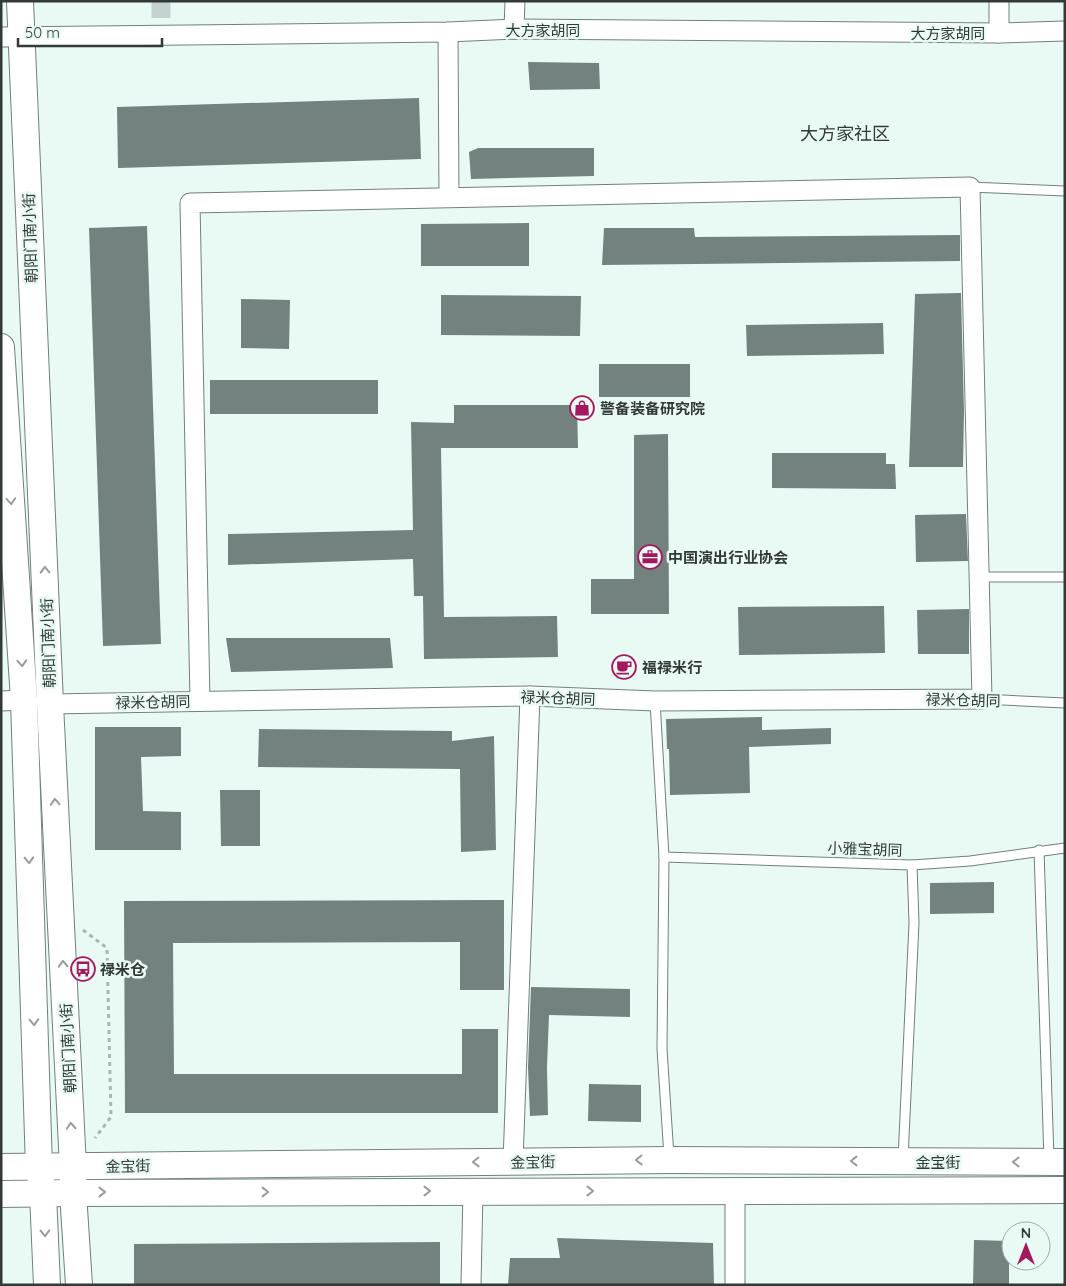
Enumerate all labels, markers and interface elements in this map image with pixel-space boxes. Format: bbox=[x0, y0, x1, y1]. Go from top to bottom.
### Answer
scale bar bbox=[18, 15, 161, 47]
street label: 大方家胡同 bbox=[505, 21, 581, 40]
text: 50 m bbox=[25, 23, 60, 42]
street label: 大方家胡同 bbox=[910, 24, 986, 43]
district label: 大方家社区 bbox=[800, 122, 890, 145]
street label: 朝阳门南小街 bbox=[19, 193, 41, 283]
shop icon: 警备装备研究院 bbox=[569, 395, 595, 421]
place label: 警备装备研究院 bbox=[600, 399, 705, 418]
one-way arrow bbox=[6, 497, 17, 505]
office icon: 中国演出行业协会 bbox=[637, 544, 663, 570]
place label: 中国演出行业协会 bbox=[668, 548, 788, 567]
one-way arrow bbox=[39, 565, 50, 573]
street label: 朝阳门南小街 bbox=[37, 598, 59, 688]
cafe icon: 福禄米行 bbox=[611, 654, 637, 680]
place label: 福禄米行 bbox=[642, 658, 702, 677]
one-way arrow bbox=[16, 659, 27, 667]
street label: 禄米仓胡同 bbox=[520, 687, 596, 709]
street label: 禄米仓胡同 bbox=[925, 690, 1001, 710]
street label: 禄米仓胡同 bbox=[115, 692, 191, 712]
one-way arrow bbox=[50, 798, 61, 806]
street label: 小雅宝胡同 bbox=[827, 838, 903, 860]
one-way arrow bbox=[24, 856, 34, 864]
bus stop icon: 禄米仓 bbox=[70, 956, 96, 982]
one-way arrow bbox=[58, 960, 69, 968]
place label: 禄米仓 bbox=[100, 960, 145, 979]
street label: 朝阳门南小街 bbox=[56, 1003, 80, 1093]
one-way arrow bbox=[29, 1019, 39, 1027]
one-way arrow bbox=[66, 1122, 77, 1130]
street label: 金宝街 bbox=[510, 1152, 556, 1172]
street label: 金宝街 bbox=[915, 1153, 961, 1172]
one-way arrow bbox=[634, 1155, 642, 1165]
street label: 金宝街 bbox=[105, 1156, 151, 1176]
one-way arrow bbox=[849, 1156, 857, 1166]
one-way arrow bbox=[472, 1157, 480, 1167]
one-way arrow bbox=[1012, 1157, 1020, 1167]
one-way arrow bbox=[424, 1186, 432, 1196]
one-way arrow bbox=[586, 1186, 594, 1196]
one-way arrow bbox=[99, 1187, 107, 1198]
one-way arrow bbox=[262, 1187, 269, 1197]
north arrow bbox=[1001, 1221, 1051, 1271]
text: N bbox=[1021, 1224, 1031, 1242]
one-way arrow bbox=[40, 1230, 50, 1238]

